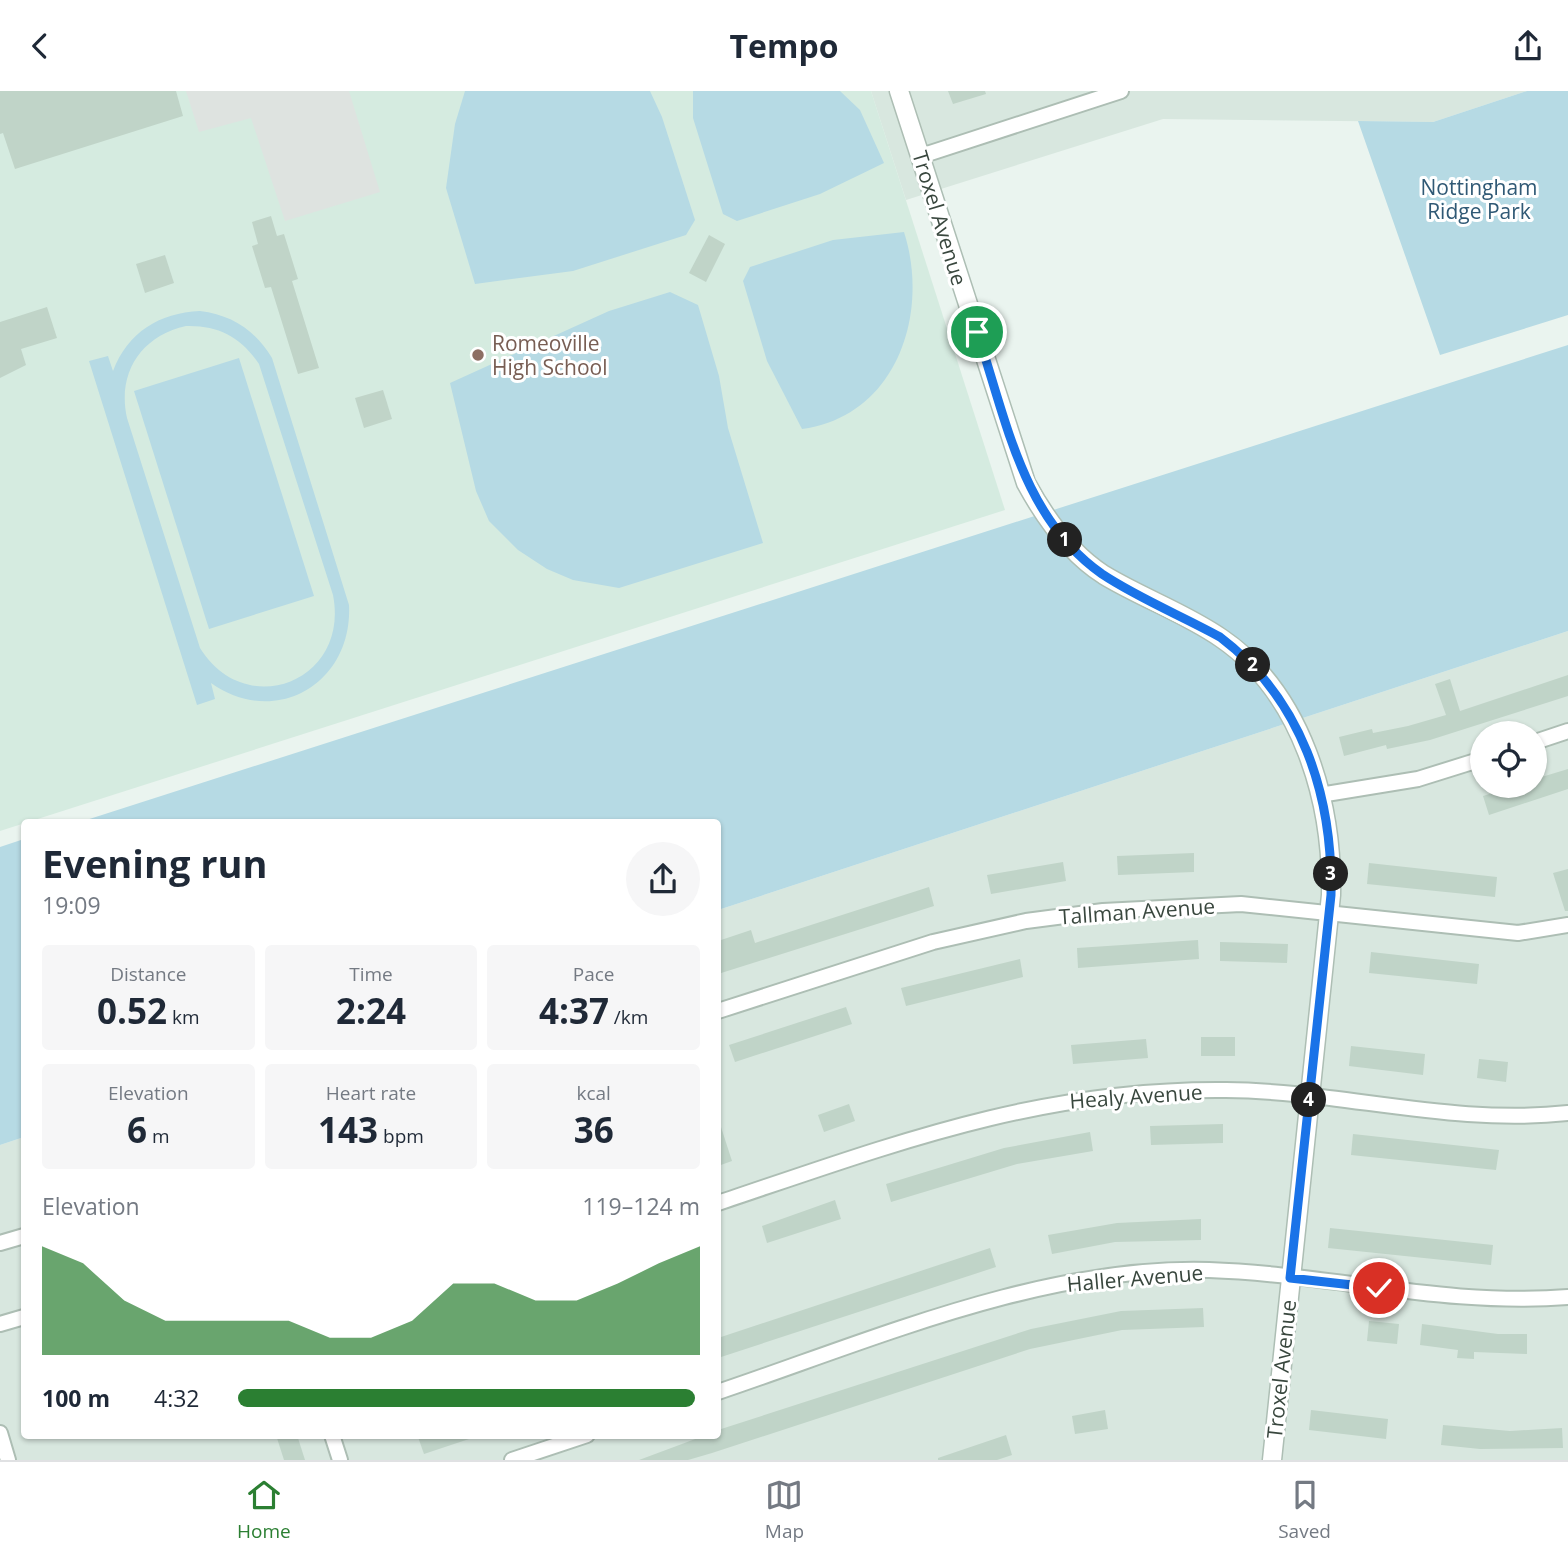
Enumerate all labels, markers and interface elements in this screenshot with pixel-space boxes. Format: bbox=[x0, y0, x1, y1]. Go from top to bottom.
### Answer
text: Tempo bbox=[730, 24, 838, 67]
icon: back bbox=[21, 27, 59, 65]
icon: share bbox=[1509, 27, 1547, 65]
street label: Troxel Avenue bbox=[906, 147, 974, 289]
park label: Nottingham Ridge Park bbox=[1421, 173, 1538, 225]
pin bbox=[947, 302, 1007, 362]
icon: arrive bbox=[958, 313, 996, 351]
place label: Romeoville High School bbox=[492, 329, 608, 381]
marker: Romeoville High School bbox=[470, 347, 486, 363]
pin: 1 bbox=[1048, 523, 1082, 557]
text: 1 bbox=[1059, 526, 1070, 552]
pin: 2 bbox=[1236, 647, 1270, 683]
text: 2 bbox=[1247, 651, 1258, 677]
map controls bbox=[1470, 721, 1547, 798]
button: locate bbox=[1470, 721, 1547, 798]
text: Evening run bbox=[42, 837, 267, 889]
button: share bbox=[626, 842, 700, 916]
pin: 3 bbox=[1314, 857, 1348, 891]
text: 3 bbox=[1325, 860, 1336, 886]
text: 19:09 bbox=[42, 889, 101, 921]
street label: Tallman Avenue bbox=[1058, 892, 1216, 930]
text: Distance bbox=[110, 961, 187, 987]
text: Time bbox=[349, 961, 393, 987]
text: Pace bbox=[573, 961, 615, 987]
text: 0.52 bbox=[97, 987, 167, 1034]
text: 2:24 bbox=[336, 987, 406, 1034]
text: 4:37 bbox=[539, 987, 609, 1034]
text: km bbox=[167, 1004, 200, 1030]
text: /km bbox=[609, 1004, 648, 1030]
street label: Healy Avenue bbox=[1069, 1077, 1203, 1115]
text: Elevation bbox=[108, 1080, 189, 1106]
text: Heart rate bbox=[326, 1080, 416, 1106]
text: kcal bbox=[576, 1080, 611, 1106]
pin: 4 bbox=[1292, 1083, 1326, 1117]
text: 4 bbox=[1303, 1086, 1314, 1112]
text: 6 bbox=[127, 1106, 147, 1153]
text: 143 bbox=[318, 1106, 378, 1153]
text: 36 bbox=[574, 1106, 614, 1153]
text: m bbox=[147, 1123, 170, 1149]
text: bpm bbox=[378, 1123, 424, 1149]
text: Elevation bbox=[42, 1190, 140, 1222]
text: 119–124 m bbox=[582, 1190, 700, 1222]
street label: Haller Avenue bbox=[1066, 1258, 1204, 1298]
pin bbox=[1349, 1258, 1409, 1318]
icon: check bbox=[1360, 1269, 1398, 1307]
street label: Troxel Avenue bbox=[1260, 1298, 1302, 1440]
text: 100 m bbox=[42, 1382, 110, 1414]
text: 4:32 bbox=[154, 1382, 200, 1414]
tab: Home bbox=[237, 1476, 291, 1544]
tab: Map bbox=[765, 1476, 804, 1544]
tab: Saved bbox=[1278, 1476, 1331, 1544]

